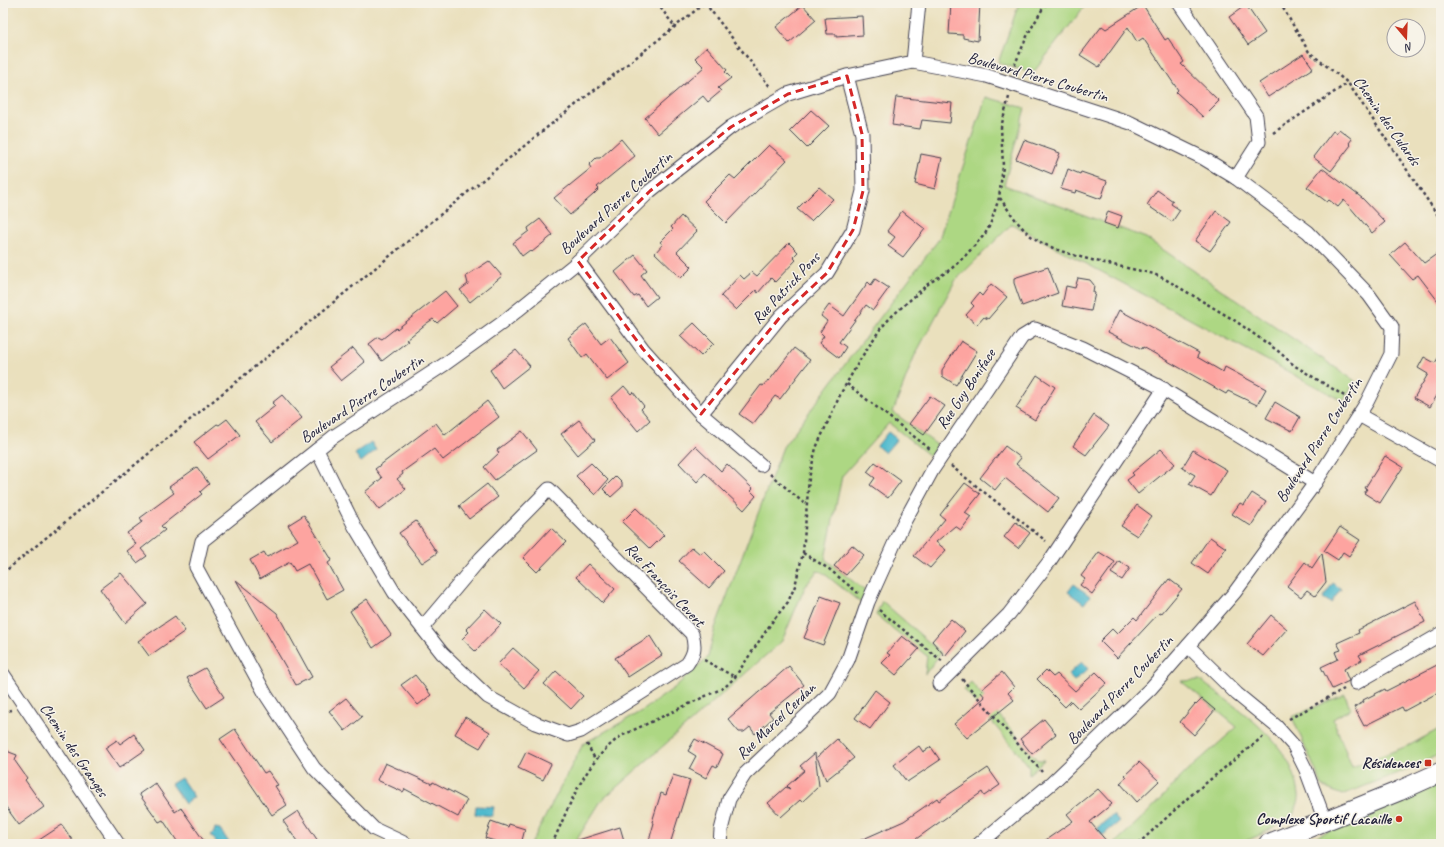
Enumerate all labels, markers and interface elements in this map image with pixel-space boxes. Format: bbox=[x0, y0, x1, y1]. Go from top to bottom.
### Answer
north arrow bbox=[1386, 18, 1426, 58]
text: N bbox=[1402, 40, 1415, 56]
street label: Boulevard Pierre Coubertin bbox=[966, 47, 1111, 107]
street label: Chemin des Culards bbox=[1349, 72, 1426, 171]
street label: Boulevard Pierre Coubertin bbox=[556, 147, 677, 259]
street label: Rue Patrick Pons bbox=[748, 247, 826, 328]
street label: Rue Guy Boniface bbox=[932, 344, 1001, 433]
street label: Boulevard Pierre Coubertin bbox=[296, 350, 428, 448]
street label: Boulevard Pierre Coubertin bbox=[1271, 373, 1367, 506]
street label: Rue François Cevert bbox=[621, 539, 710, 633]
street label: Boulevard Pierre Coubertin bbox=[1063, 630, 1178, 749]
street label: Rue Marcel Cerdan bbox=[732, 678, 821, 764]
street label: Chemin des Granges bbox=[35, 699, 114, 802]
place label: Résidences bbox=[1361, 753, 1422, 773]
marker: Résidences bbox=[1423, 758, 1433, 768]
place label: Complexe Sportif Lacaille bbox=[1256, 809, 1393, 829]
marker: Complexe Sportif Lacaille bbox=[1394, 814, 1404, 824]

